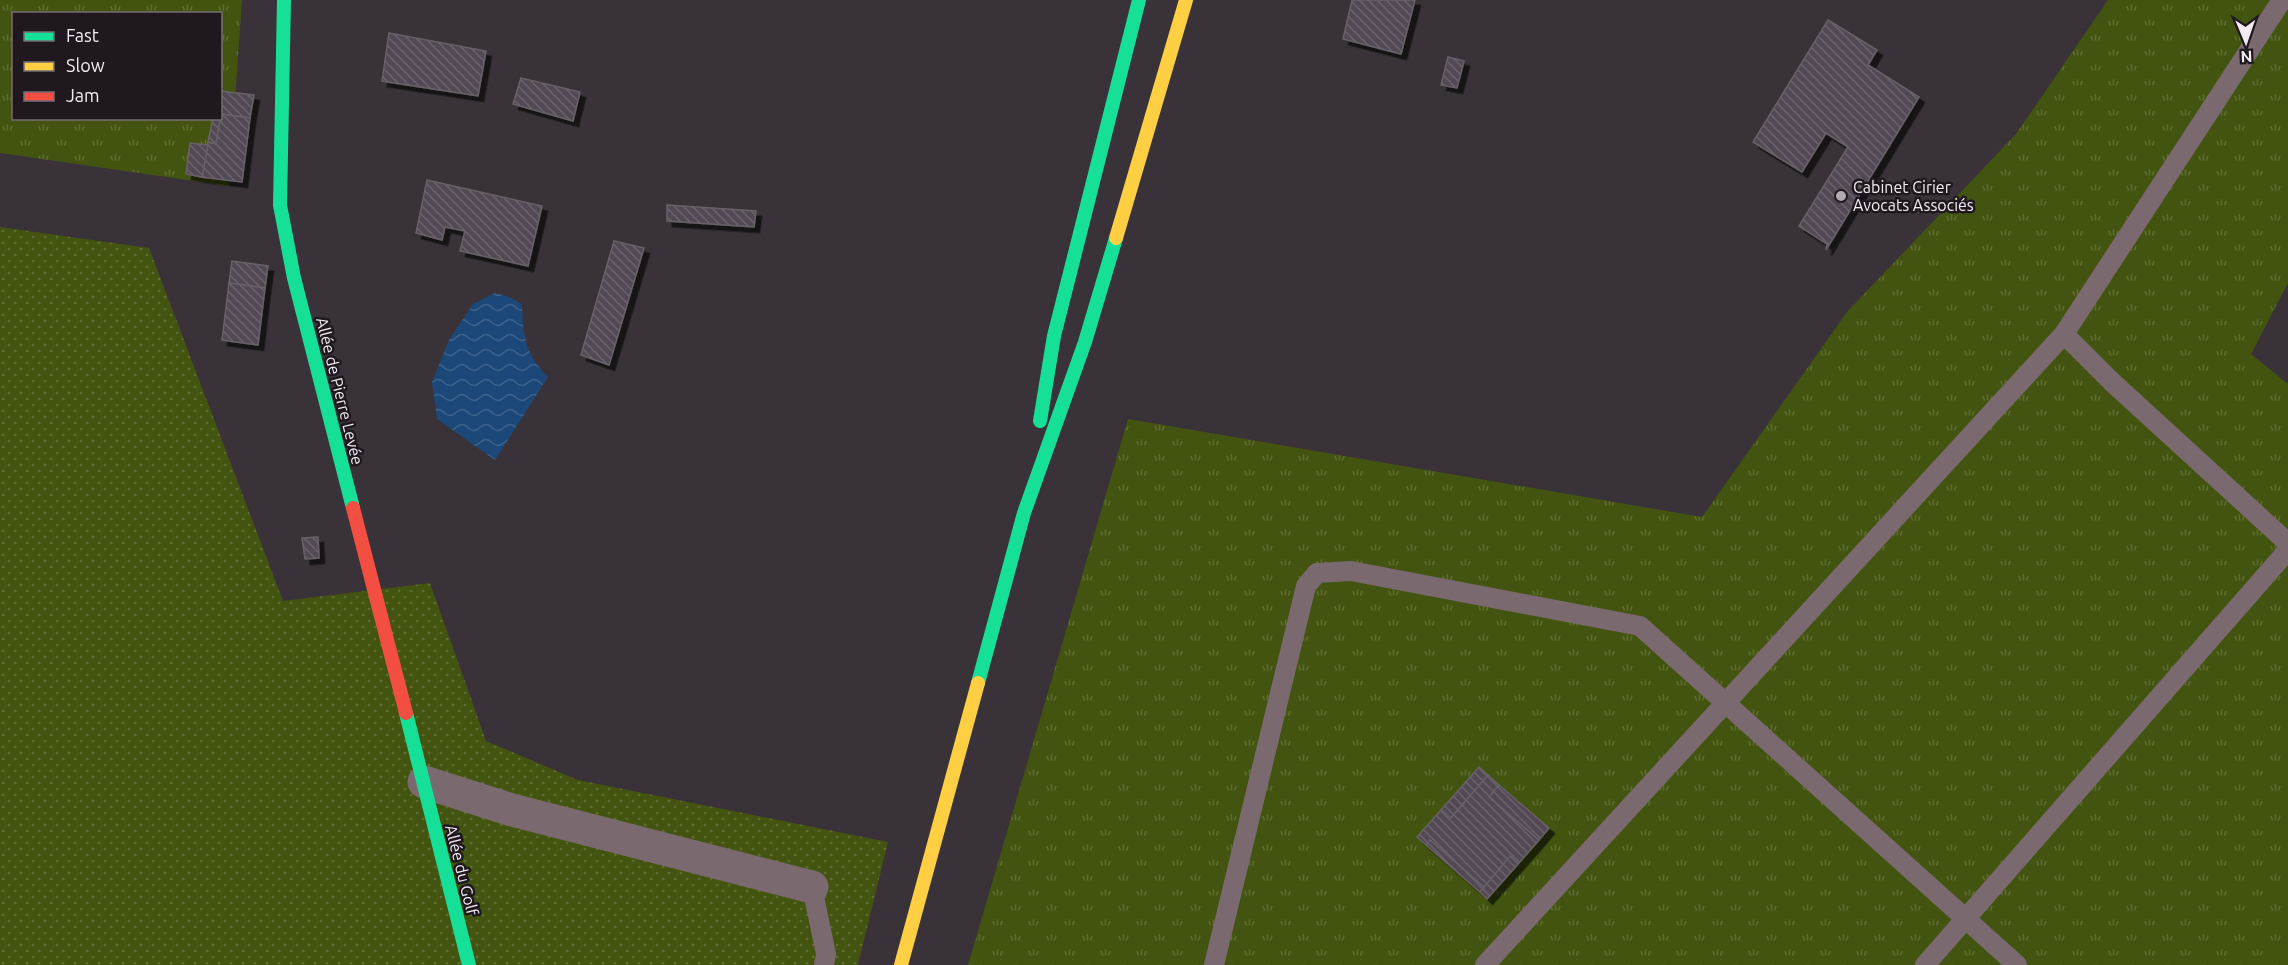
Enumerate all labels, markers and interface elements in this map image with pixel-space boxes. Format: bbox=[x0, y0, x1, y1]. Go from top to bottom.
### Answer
legend bbox=[12, 12, 222, 120]
north arrow bbox=[2216, 12, 2276, 72]
text: Fast bbox=[66, 25, 99, 45]
text: N bbox=[2240, 48, 2253, 66]
text: Slow bbox=[66, 55, 105, 75]
text: Jam bbox=[66, 85, 100, 105]
place label: Cabinet Cirier Avocats Associés bbox=[1853, 178, 1974, 214]
marker: Cabinet Cirier Avocats Associés bbox=[1834, 189, 1848, 203]
street label: Allée de Pierre Levée bbox=[313, 315, 367, 467]
street label: Allée du Golf bbox=[442, 823, 482, 918]

